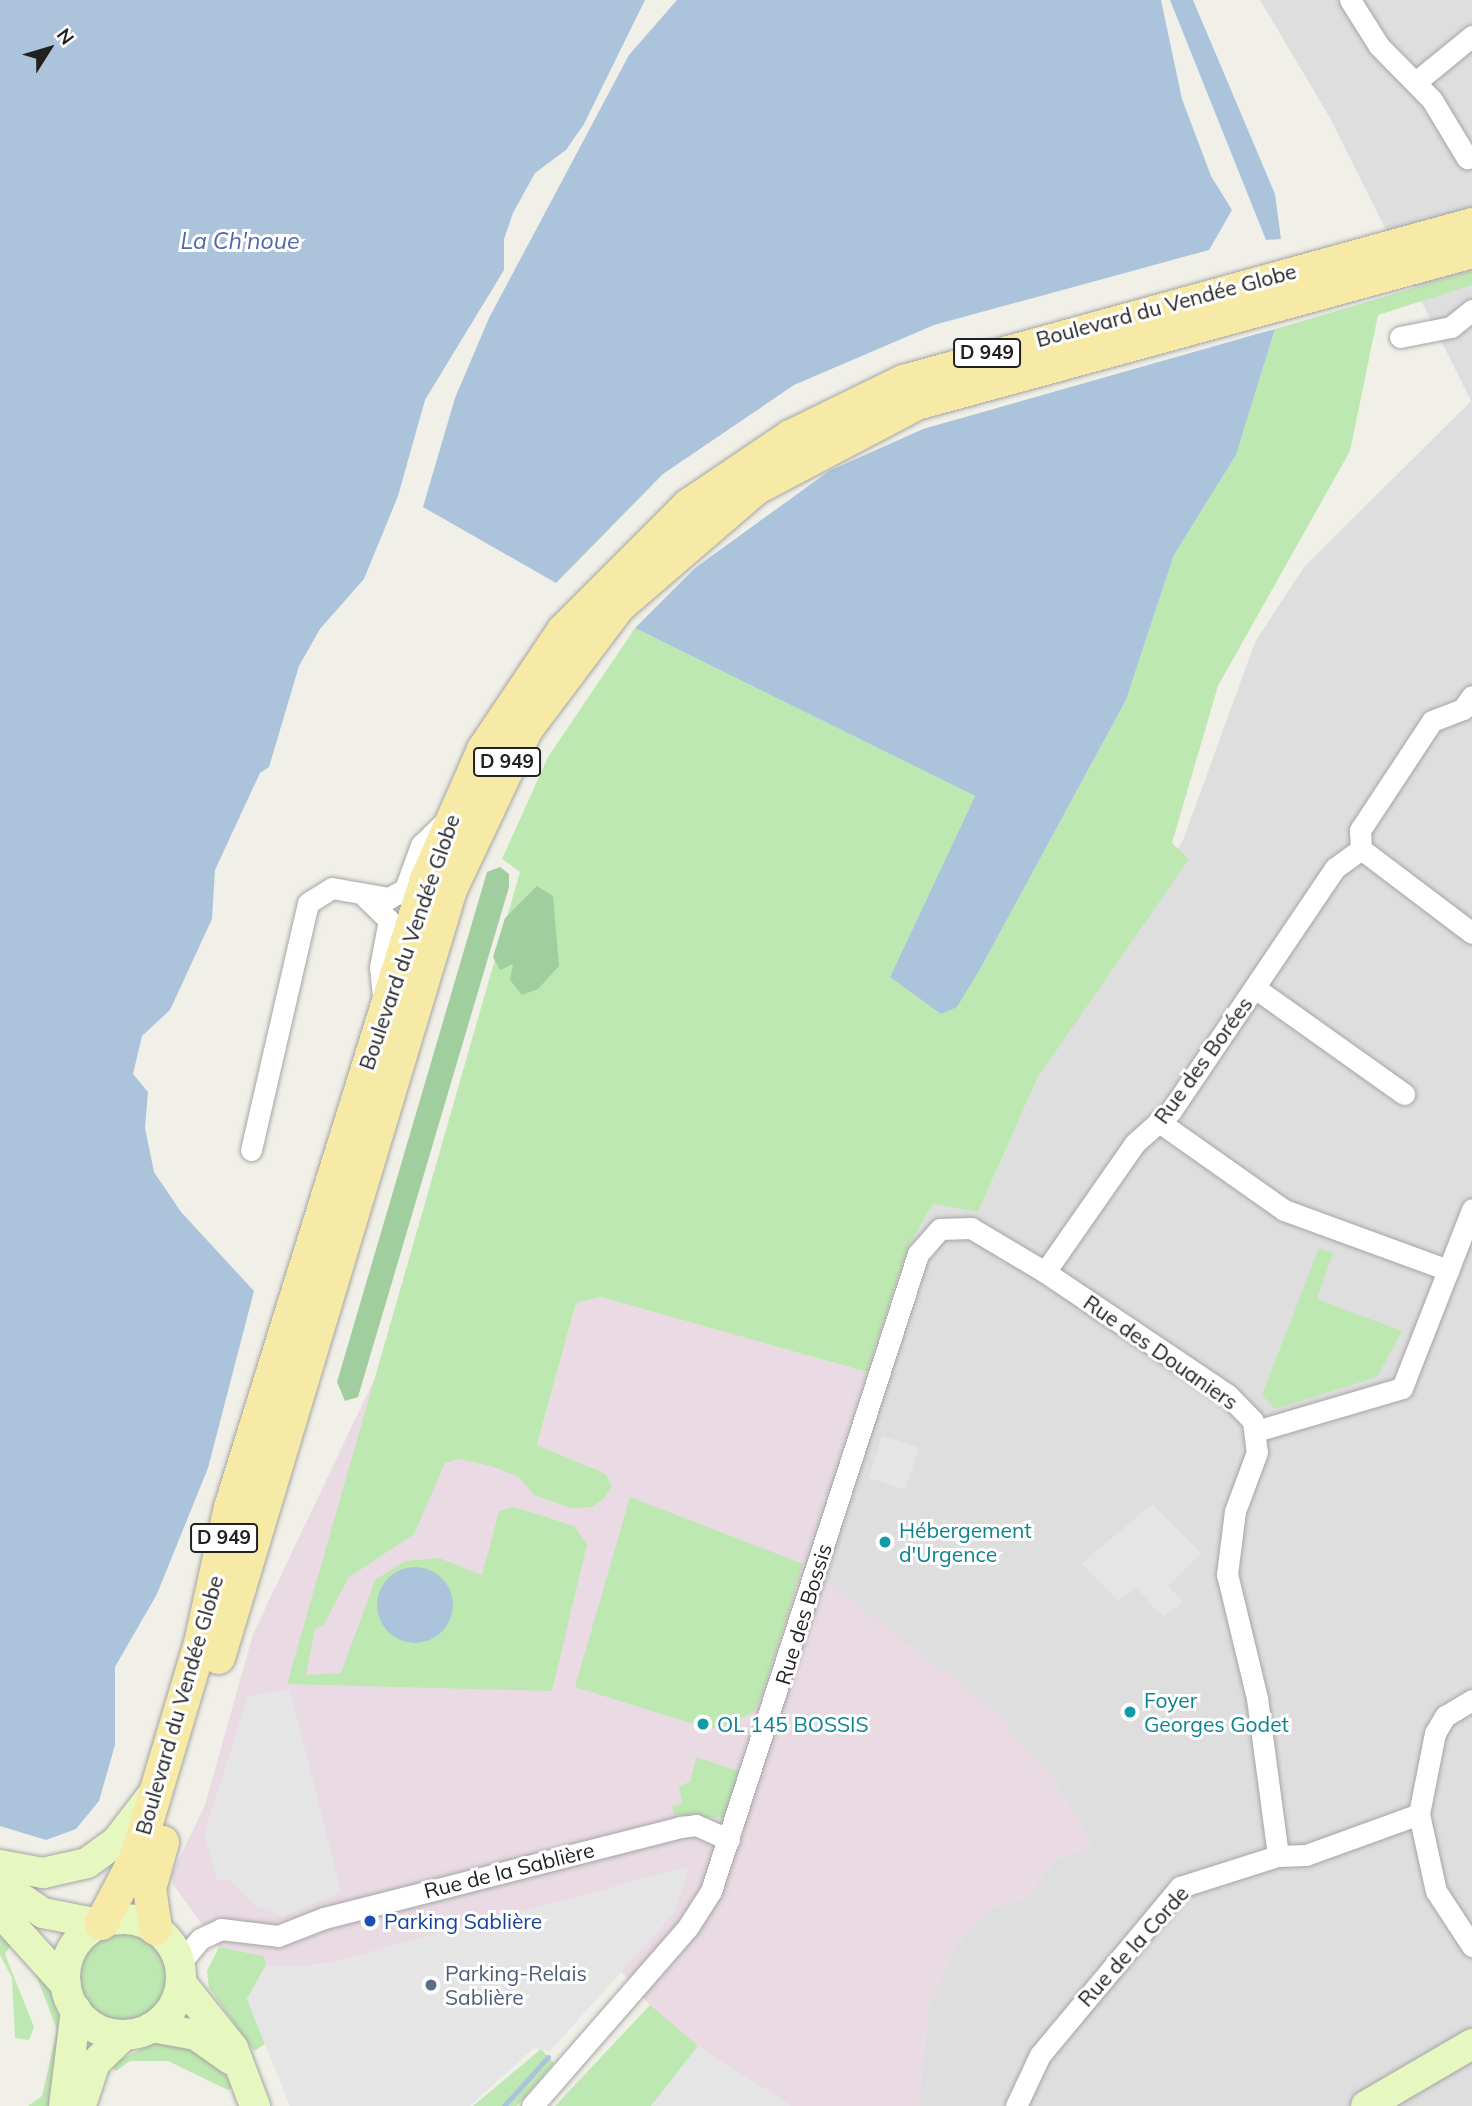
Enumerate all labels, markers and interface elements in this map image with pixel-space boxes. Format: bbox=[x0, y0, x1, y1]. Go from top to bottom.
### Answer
north arrow bbox=[14, 14, 84, 84]
text: N bbox=[52, 23, 80, 49]
water label: La Ch'noue bbox=[180, 227, 300, 255]
street label: Boulevard du Vendée Globe bbox=[1033, 258, 1299, 352]
road number: D 949 bbox=[952, 338, 1022, 368]
road number: D 949 bbox=[472, 747, 542, 778]
street label: Boulevard du Vendée Globe bbox=[353, 811, 465, 1073]
street label: Rue des Borées bbox=[1149, 992, 1257, 1128]
street label: Rue des Douaniers bbox=[1079, 1289, 1243, 1415]
place label: Hébergement d'Urgence bbox=[899, 1517, 1032, 1567]
road number: D 949 bbox=[189, 1522, 259, 1554]
marker: Hébergement d'Urgence bbox=[877, 1534, 893, 1550]
street label: Rue des Bossis bbox=[770, 1541, 836, 1687]
street label: Boulevard du Vendée Globe bbox=[130, 1573, 228, 1837]
place label: Foyer Georges Godet bbox=[1144, 1687, 1289, 1737]
marker: Foyer Georges Godet bbox=[1122, 1704, 1138, 1720]
place label: OL 145 BOSSIS bbox=[717, 1711, 869, 1737]
marker: OL 145 BOSSIS bbox=[695, 1716, 711, 1732]
street label: Rue de la Sablière bbox=[421, 1837, 597, 1903]
street label: Rue de la Corde bbox=[1072, 1881, 1194, 2011]
place label: Parking Sablière bbox=[384, 1908, 542, 1934]
marker: Parking Sablière bbox=[362, 1913, 378, 1929]
place label: Parking-Relais Sablière bbox=[445, 1960, 587, 2010]
marker: Parking-Relais Sablière bbox=[423, 1977, 439, 1993]

